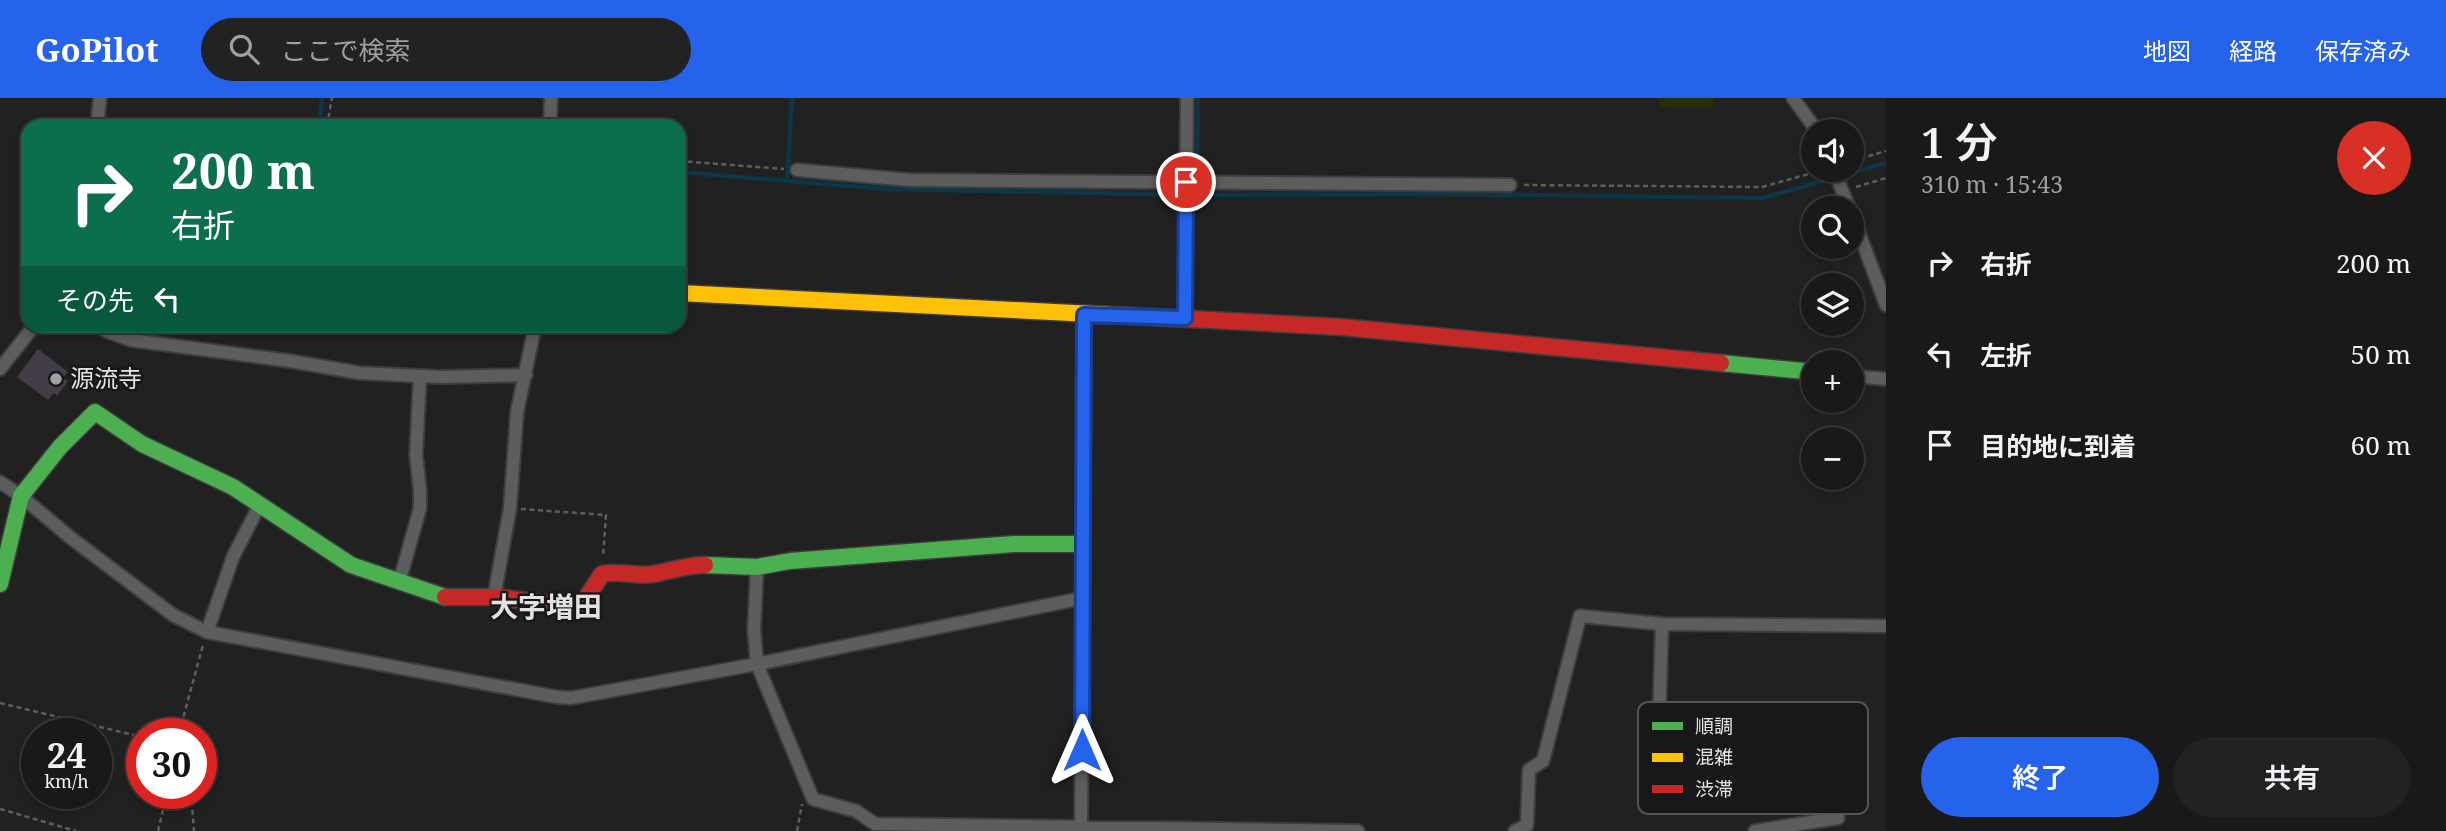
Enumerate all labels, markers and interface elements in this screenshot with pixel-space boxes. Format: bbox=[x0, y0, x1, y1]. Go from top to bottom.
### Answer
search box bbox=[201, 18, 691, 81]
text: GoPilot bbox=[35, 27, 159, 72]
icon: search bbox=[225, 30, 263, 68]
text: ここで検索 bbox=[281, 32, 411, 68]
text: 地図 bbox=[2143, 34, 2191, 67]
text: 経路 bbox=[2229, 34, 2277, 67]
text: 保存済み bbox=[2315, 34, 2411, 67]
text: 1 分 bbox=[1921, 113, 1998, 170]
map controls bbox=[1801, 119, 1864, 490]
button: sound bbox=[1801, 119, 1864, 182]
button: close bbox=[2337, 121, 2411, 195]
text: 200 m bbox=[171, 137, 315, 203]
icon: right bbox=[56, 147, 147, 238]
pin bbox=[1156, 152, 1216, 212]
icon: arrive bbox=[1167, 163, 1205, 201]
text: 310 m · 15:43 bbox=[1921, 168, 2063, 200]
button: search bbox=[1801, 196, 1864, 259]
text: 右折 bbox=[171, 203, 235, 246]
icon: right bbox=[1921, 244, 1959, 282]
text: 200 m bbox=[2336, 245, 2411, 281]
text: 右折 bbox=[1980, 246, 2032, 282]
button: layers bbox=[1801, 273, 1864, 336]
icon: left bbox=[148, 280, 186, 318]
text: その先 bbox=[56, 282, 134, 318]
icon: left bbox=[1921, 335, 1959, 373]
text: 50 m bbox=[2351, 336, 2411, 372]
text: 左折 bbox=[1980, 337, 2032, 373]
button: + bbox=[1801, 350, 1864, 413]
place label: 源流寺 bbox=[70, 361, 142, 394]
marker: 源流寺 bbox=[48, 371, 64, 387]
icon: arrive bbox=[1921, 426, 1959, 464]
button: − bbox=[1801, 427, 1864, 490]
text: 60 m bbox=[2351, 427, 2411, 463]
text: 目的地に到着 bbox=[1980, 428, 2136, 464]
district label: 大字増田 bbox=[490, 587, 602, 625]
legend bbox=[1638, 702, 1868, 814]
position arrow bbox=[1045, 713, 1119, 787]
text: 順調 bbox=[1695, 713, 1733, 739]
speed limit sign: 30 bbox=[126, 718, 217, 809]
text: 24 bbox=[47, 731, 86, 778]
button: 終了 bbox=[1921, 737, 2159, 817]
button: 共有 bbox=[2173, 737, 2411, 817]
text: 混雑 bbox=[1695, 744, 1733, 770]
text: km/h bbox=[44, 769, 89, 793]
text: 渋滞 bbox=[1695, 776, 1733, 802]

